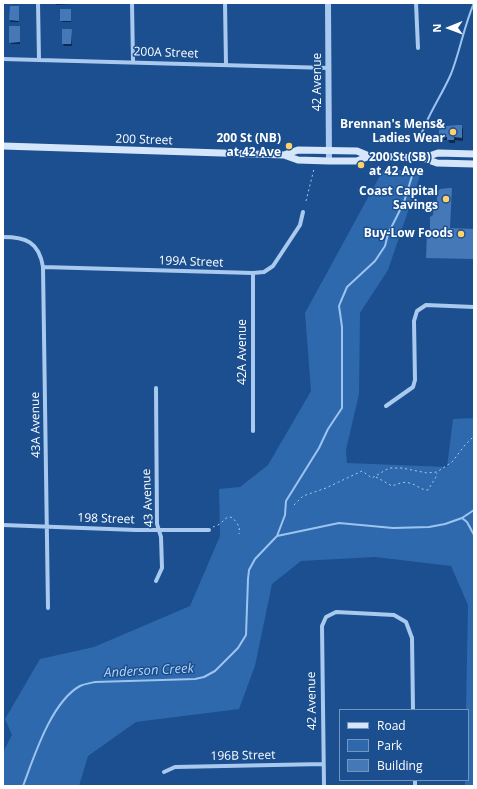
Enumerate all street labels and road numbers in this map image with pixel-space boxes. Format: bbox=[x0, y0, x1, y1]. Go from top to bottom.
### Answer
street label: 200A Street bbox=[133, 45, 199, 61]
street label: 42 Avenue bbox=[311, 53, 325, 111]
street label: 200 Street bbox=[115, 132, 173, 148]
street label: 199A Street bbox=[158, 254, 224, 270]
street label: 42A Avenue bbox=[236, 319, 250, 385]
street label: 43A Avenue bbox=[28, 392, 44, 458]
street label: 43 Avenue bbox=[139, 468, 157, 528]
street label: 198 Street bbox=[77, 511, 135, 527]
street label: 42 Avenue bbox=[304, 672, 320, 730]
street label: 196B Street bbox=[210, 748, 276, 764]

